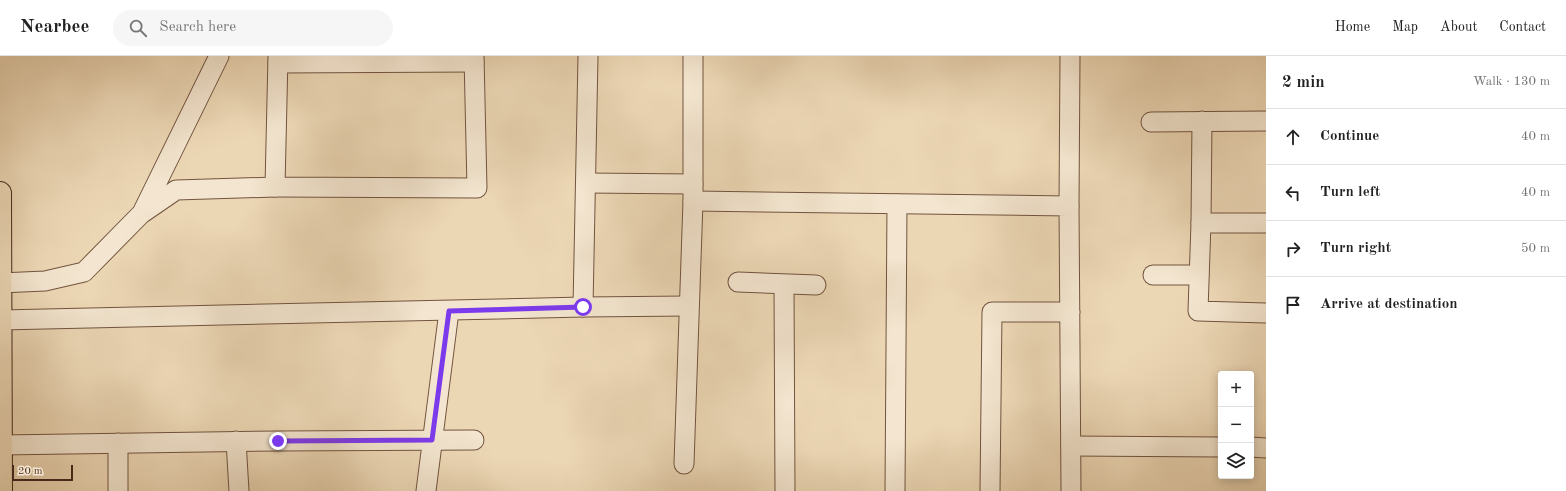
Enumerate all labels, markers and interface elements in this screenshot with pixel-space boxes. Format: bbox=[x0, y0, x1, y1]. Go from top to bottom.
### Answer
search box bbox=[113, 10, 393, 46]
icon: search bbox=[127, 17, 149, 39]
text: Nearbee bbox=[20, 18, 89, 37]
text: Search here bbox=[159, 20, 236, 35]
text: Home bbox=[1335, 20, 1370, 34]
text: Map bbox=[1392, 20, 1418, 34]
text: About bbox=[1440, 20, 1477, 34]
text: Contact bbox=[1499, 20, 1546, 34]
text: 2 min bbox=[1282, 74, 1325, 91]
text: Walk · 130 m bbox=[1473, 75, 1550, 88]
icon: ahead bbox=[1282, 126, 1304, 148]
text: Continue bbox=[1320, 129, 1379, 144]
text: 40 m bbox=[1521, 130, 1550, 143]
icon: left bbox=[1282, 182, 1304, 204]
text: Turn left bbox=[1320, 185, 1380, 200]
text: 40 m bbox=[1521, 186, 1550, 199]
icon: right bbox=[1282, 238, 1304, 260]
text: Turn right bbox=[1320, 241, 1391, 256]
text: 50 m bbox=[1521, 242, 1550, 255]
icon: arrive bbox=[1282, 294, 1304, 316]
text: Arrive at destination bbox=[1320, 297, 1458, 312]
route start bbox=[574, 298, 592, 316]
map controls bbox=[1218, 371, 1254, 479]
button: + bbox=[1218, 371, 1254, 407]
button: − bbox=[1218, 407, 1254, 443]
route end bbox=[269, 432, 287, 450]
button: layers bbox=[1218, 443, 1254, 479]
scale bar bbox=[12, 463, 73, 482]
text: 20 m bbox=[18, 466, 43, 477]

